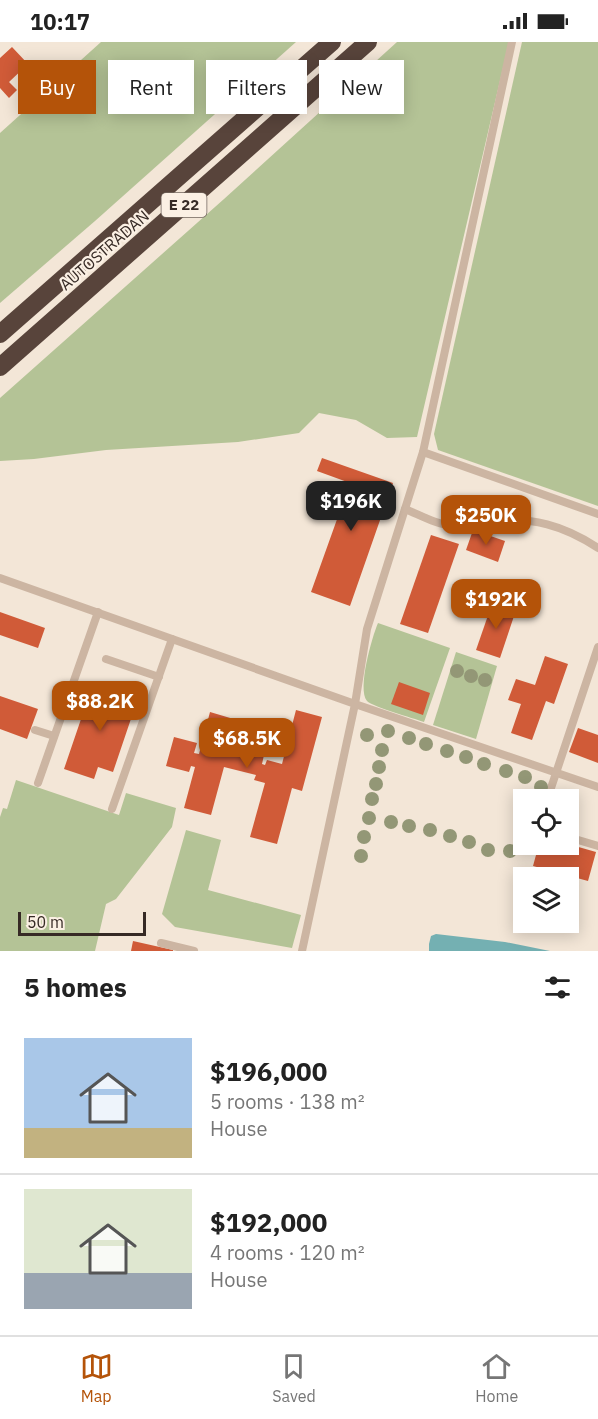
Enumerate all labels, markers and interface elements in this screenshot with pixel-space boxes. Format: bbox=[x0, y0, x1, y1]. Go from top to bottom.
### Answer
text: 10:17 bbox=[30, 7, 90, 36]
chip: Buy bbox=[18, 60, 96, 114]
chip: Rent bbox=[108, 60, 194, 114]
chip: Filters bbox=[206, 60, 307, 114]
chip: New bbox=[319, 60, 404, 114]
road number: E 22 bbox=[162, 193, 207, 217]
street label: AUTOSTRADAN bbox=[55, 206, 153, 294]
pin: $196K bbox=[309, 481, 393, 532]
text: $196K bbox=[320, 487, 382, 514]
pin: $250K bbox=[444, 495, 528, 546]
text: $250K bbox=[455, 501, 517, 528]
pin: $192K bbox=[454, 579, 538, 630]
text: $192K bbox=[465, 585, 527, 612]
pin: $88.2K bbox=[51, 681, 149, 732]
text: $88.2K bbox=[66, 687, 134, 714]
pin: $68.5K bbox=[198, 718, 296, 769]
text: $68.5K bbox=[213, 724, 281, 751]
map controls bbox=[513, 789, 579, 933]
button: locate bbox=[513, 789, 579, 855]
button: layers bbox=[513, 867, 579, 933]
scale bar bbox=[18, 909, 146, 936]
text: 50 m bbox=[27, 912, 64, 932]
text: 5 homes bbox=[24, 970, 127, 1004]
icon: filters bbox=[541, 971, 574, 1004]
text: $196,000 bbox=[210, 1054, 327, 1088]
icon: home bbox=[72, 1062, 144, 1134]
text: 5 rooms · 138 m² bbox=[210, 1088, 365, 1115]
text: House bbox=[210, 1115, 267, 1142]
text: $192,000 bbox=[210, 1205, 327, 1239]
icon: home bbox=[72, 1213, 144, 1285]
text: 4 rooms · 120 m² bbox=[210, 1239, 365, 1266]
text: House bbox=[210, 1266, 267, 1293]
tab: Map bbox=[80, 1350, 113, 1406]
tab: Saved bbox=[272, 1350, 316, 1406]
tab: Home bbox=[475, 1350, 518, 1406]

